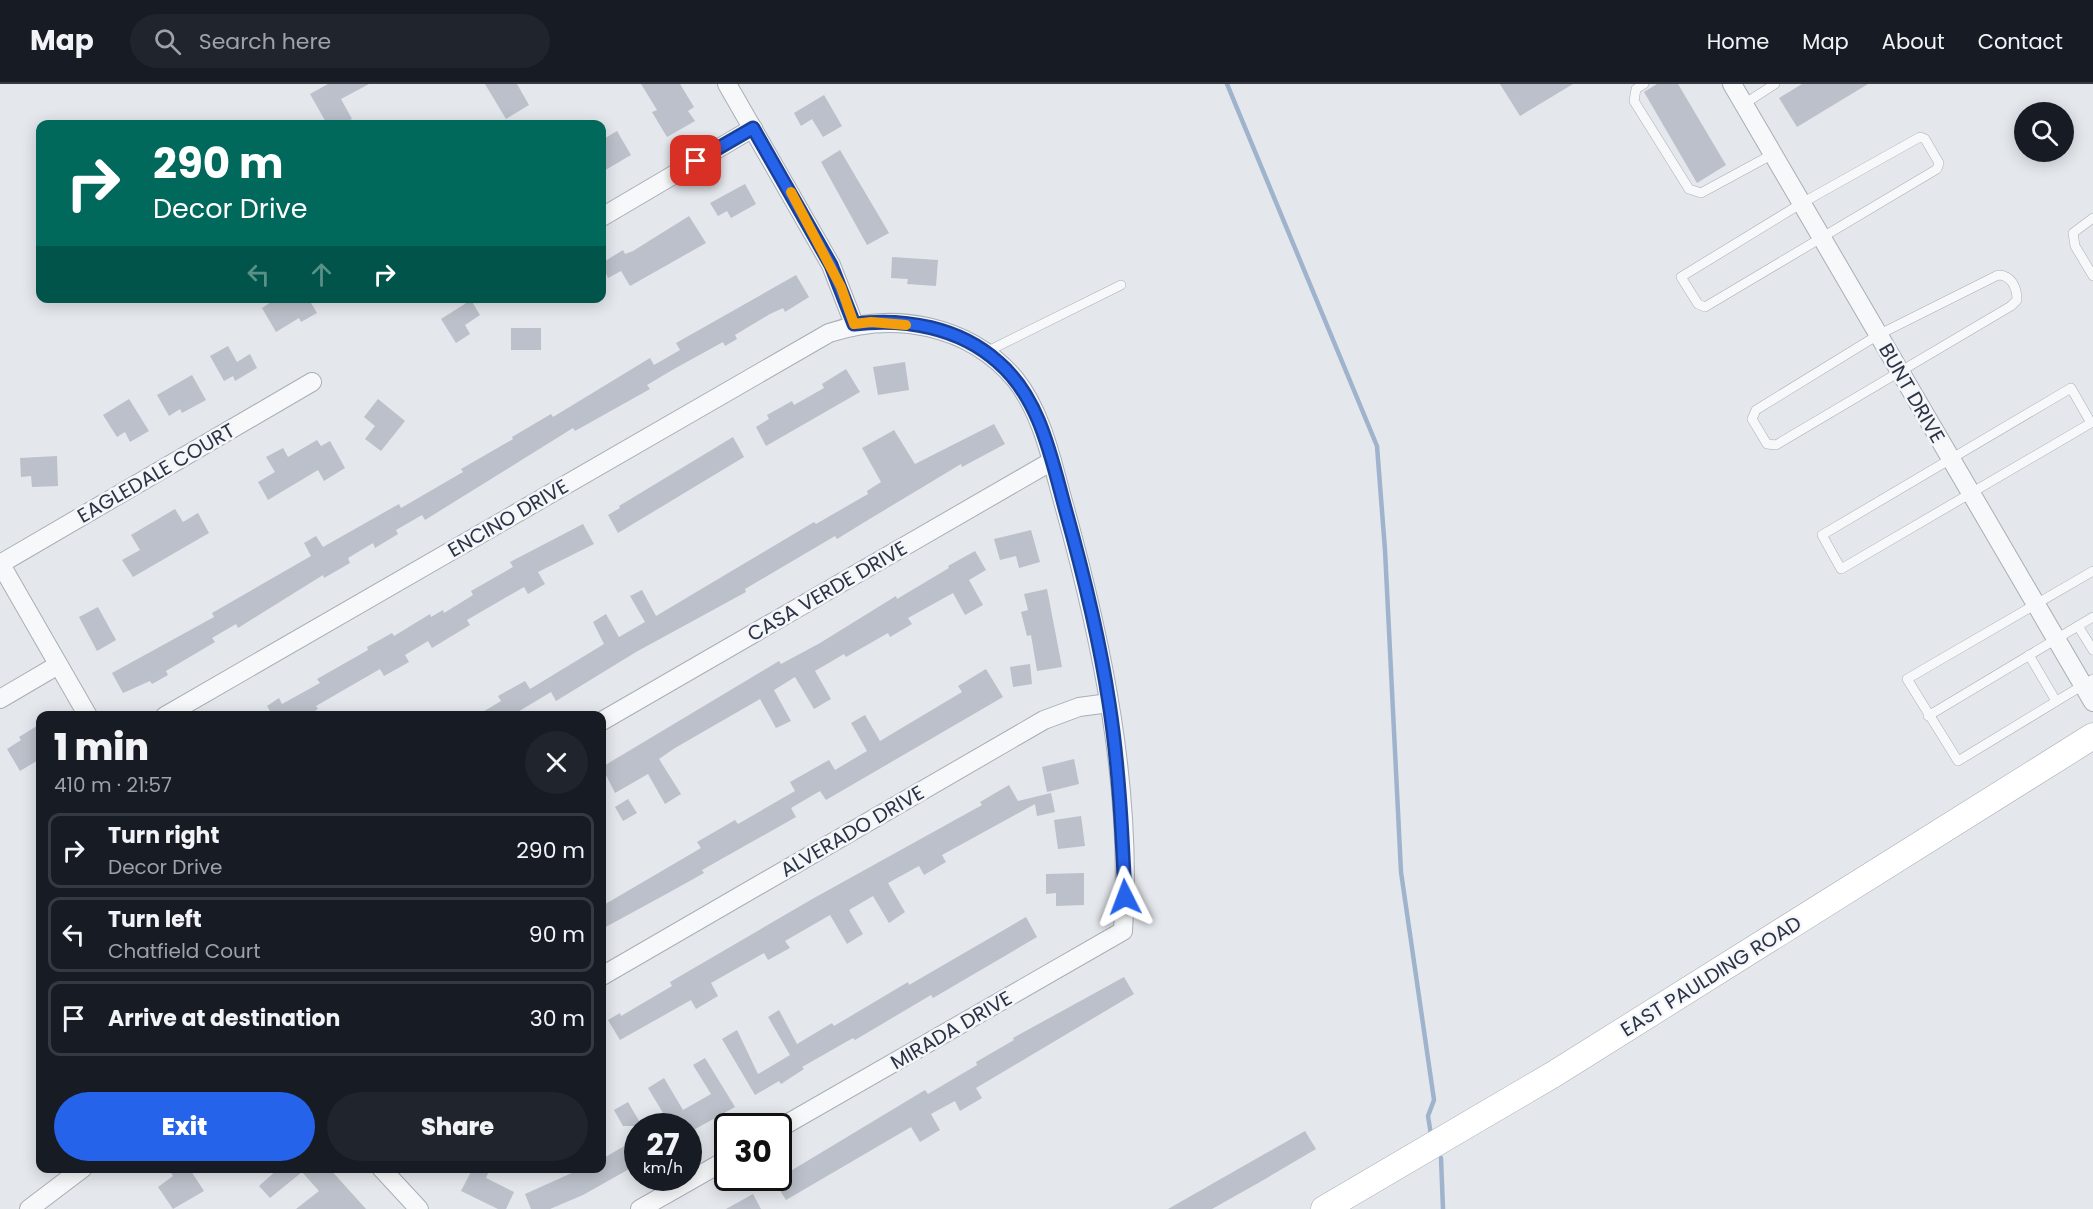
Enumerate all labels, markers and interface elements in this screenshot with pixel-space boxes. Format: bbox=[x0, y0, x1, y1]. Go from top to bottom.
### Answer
search box bbox=[130, 14, 550, 68]
text: Map bbox=[30, 21, 94, 60]
icon: search bbox=[151, 25, 184, 58]
text: Search here bbox=[199, 26, 331, 57]
text: Home bbox=[1707, 27, 1769, 56]
text: Map bbox=[1802, 27, 1849, 56]
text: About bbox=[1882, 27, 1945, 56]
text: Contact bbox=[1978, 27, 2063, 56]
map controls bbox=[2014, 102, 2074, 162]
button: search bbox=[2014, 102, 2074, 162]
text: 290 m bbox=[153, 134, 284, 193]
pin bbox=[670, 135, 721, 186]
icon: right bbox=[54, 144, 132, 222]
icon: arrive bbox=[679, 144, 712, 177]
text: Decor Drive bbox=[153, 190, 307, 227]
icon: left bbox=[242, 258, 275, 291]
icon: ahead bbox=[305, 258, 338, 291]
icon: right bbox=[368, 258, 401, 291]
street label: BUNT DRIVE bbox=[1872, 338, 1952, 448]
street label: EAGLEDALE COURT bbox=[72, 416, 240, 530]
street label: ENCINO DRIVE bbox=[443, 472, 573, 564]
street label: CASA VERDE DRIVE bbox=[742, 534, 912, 648]
text: 1 min bbox=[54, 722, 149, 773]
button: close bbox=[525, 731, 588, 794]
text: 410 m · 21:57 bbox=[54, 771, 172, 799]
street label: ALVERADO DRIVE bbox=[775, 778, 929, 884]
text: Turn right bbox=[108, 820, 219, 851]
icon: right bbox=[57, 834, 90, 867]
text: 290 m bbox=[516, 835, 585, 866]
text: Decor Drive bbox=[108, 853, 222, 881]
position arrow bbox=[1093, 865, 1157, 929]
text: Turn left bbox=[108, 904, 202, 935]
street label: EAST PAULDING ROAD bbox=[1615, 909, 1807, 1043]
icon: left bbox=[57, 918, 90, 951]
text: 90 m bbox=[529, 919, 585, 950]
text: Chatfield Court bbox=[108, 937, 261, 965]
street label: MIRADA DRIVE bbox=[885, 984, 1017, 1076]
icon: arrive bbox=[57, 1002, 90, 1035]
text: Arrive at destination bbox=[108, 1003, 340, 1034]
text: 30 m bbox=[530, 1003, 585, 1034]
button: Exit bbox=[54, 1092, 315, 1161]
button: Share bbox=[327, 1092, 588, 1161]
speed limit sign: 30 bbox=[714, 1113, 792, 1191]
text: 27 bbox=[646, 1123, 680, 1166]
text: km/h bbox=[643, 1157, 683, 1178]

